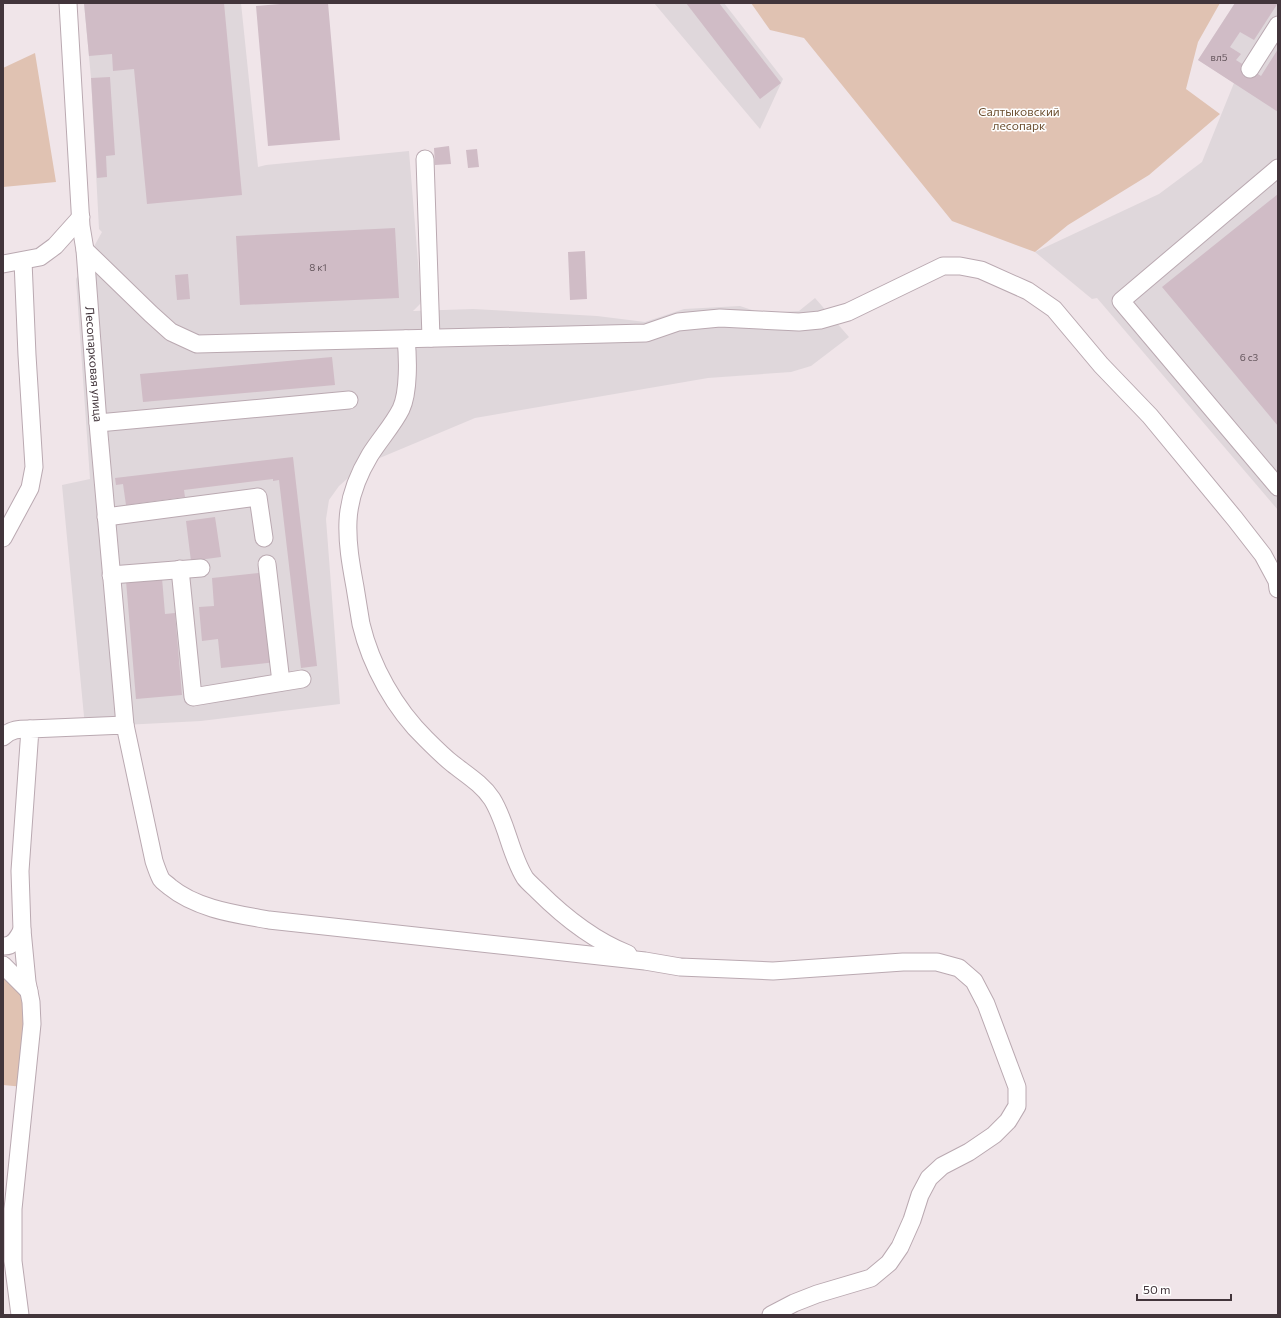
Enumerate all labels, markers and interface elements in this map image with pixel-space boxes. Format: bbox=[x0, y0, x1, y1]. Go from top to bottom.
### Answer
house number: вл5 bbox=[1211, 51, 1228, 63]
park label: Салтыковский лесопарк bbox=[978, 104, 1060, 132]
house number: 8 к1 bbox=[309, 261, 327, 273]
street label: Лесопарковая улица bbox=[83, 306, 106, 422]
house number: 6 с3 bbox=[1240, 351, 1259, 363]
scale bar bbox=[1137, 1276, 1231, 1302]
text: 50 m bbox=[1143, 1282, 1171, 1296]

